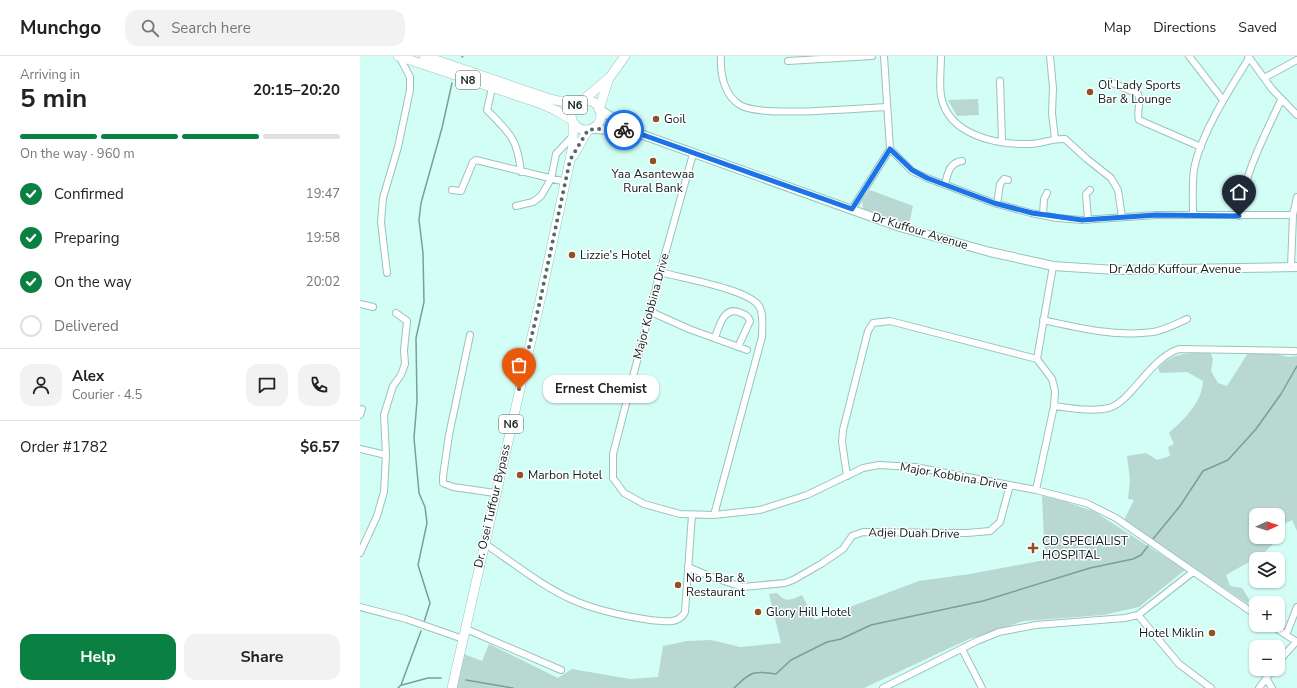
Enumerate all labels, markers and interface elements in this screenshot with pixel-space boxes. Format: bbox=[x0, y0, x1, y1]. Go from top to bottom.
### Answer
search box bbox=[125, 10, 405, 46]
text: Munchgo bbox=[20, 15, 101, 41]
icon: search bbox=[139, 17, 161, 39]
text: Search here bbox=[171, 18, 251, 38]
text: Map bbox=[1104, 18, 1131, 37]
text: Directions bbox=[1153, 18, 1216, 37]
text: Saved bbox=[1238, 18, 1277, 37]
text: Arriving in bbox=[20, 66, 80, 84]
road number: N8 bbox=[456, 71, 480, 89]
place label: Ol' Lady Sports Bar & Lounge bbox=[1098, 77, 1181, 107]
text: 20:15–20:20 bbox=[253, 80, 340, 100]
text: 5 min bbox=[20, 81, 87, 116]
marker: Ol' Lady Sports Bar & Lounge bbox=[1085, 87, 1095, 97]
road number: N6 bbox=[563, 96, 587, 114]
courier bbox=[604, 110, 644, 150]
place label: Goil bbox=[664, 111, 686, 127]
marker: Goil bbox=[651, 114, 661, 124]
icon: bike bbox=[613, 119, 635, 141]
text: On the way · 960 m bbox=[20, 145, 135, 163]
marker: Yaa Asantewaa Rural Bank bbox=[648, 156, 658, 166]
place label: Yaa Asantewaa Rural Bank bbox=[611, 166, 694, 196]
pin bbox=[1222, 175, 1256, 216]
icon: home bbox=[1228, 181, 1250, 203]
icon: check bbox=[20, 183, 42, 205]
text: Confirmed bbox=[54, 184, 124, 204]
text: 19:47 bbox=[306, 185, 340, 203]
street label: Dr Kuffour Avenue bbox=[870, 209, 970, 253]
icon: check bbox=[20, 227, 42, 249]
text: Preparing bbox=[54, 228, 119, 248]
text: 19:58 bbox=[306, 229, 340, 247]
place label: Lizzie's Hotel bbox=[580, 247, 651, 263]
marker: Lizzie's Hotel bbox=[567, 250, 577, 260]
street label: Major Kobbina Drive bbox=[629, 251, 673, 361]
street label: Dr Addo Kuffour Avenue bbox=[1109, 261, 1241, 277]
icon: check bbox=[20, 271, 42, 293]
text: On the way bbox=[54, 272, 132, 292]
text: 20:02 bbox=[306, 273, 340, 291]
text: Delivered bbox=[54, 316, 119, 336]
pin bbox=[502, 348, 536, 389]
icon: bag bbox=[508, 354, 530, 376]
button: person bbox=[20, 364, 62, 406]
button: chat bbox=[246, 364, 288, 406]
button: phone bbox=[298, 364, 340, 406]
text: Alex bbox=[72, 366, 104, 386]
callout: Ernest Chemist bbox=[543, 375, 659, 403]
text: Ernest Chemist bbox=[555, 380, 647, 398]
text: Courier · 4.5 bbox=[72, 386, 142, 404]
road number: N6 bbox=[499, 415, 523, 433]
text: Order #1782 bbox=[20, 437, 108, 457]
text: $6.57 bbox=[300, 437, 340, 457]
street label: Dr. Osei Tuffour Bypass bbox=[470, 442, 514, 570]
street label: Major Kobbina Drive bbox=[899, 459, 1009, 493]
place label: Marbon Hotel bbox=[528, 467, 603, 483]
marker: Marbon Hotel bbox=[515, 470, 525, 480]
north arrow bbox=[1249, 508, 1285, 544]
map controls bbox=[1249, 508, 1285, 676]
street label: Adjei Duah Drive bbox=[868, 524, 960, 542]
place label: CD SPECIALIST HOSPITAL bbox=[1042, 533, 1129, 563]
marker: CD SPECIALIST HOSPITAL bbox=[1027, 542, 1039, 554]
button: layers bbox=[1249, 552, 1285, 588]
place label: No 5 Bar & Restaurant bbox=[686, 570, 746, 600]
marker: No 5 Bar & Restaurant bbox=[673, 580, 683, 590]
button: + bbox=[1249, 596, 1285, 632]
place label: Glory Hill Hotel bbox=[766, 604, 851, 620]
marker: Glory Hill Hotel bbox=[753, 607, 763, 617]
place label: Hotel Miklin bbox=[1139, 625, 1204, 641]
marker: Hotel Miklin bbox=[1207, 628, 1217, 638]
button: Help bbox=[20, 634, 176, 680]
button: Share bbox=[184, 634, 340, 680]
button: − bbox=[1249, 640, 1285, 676]

